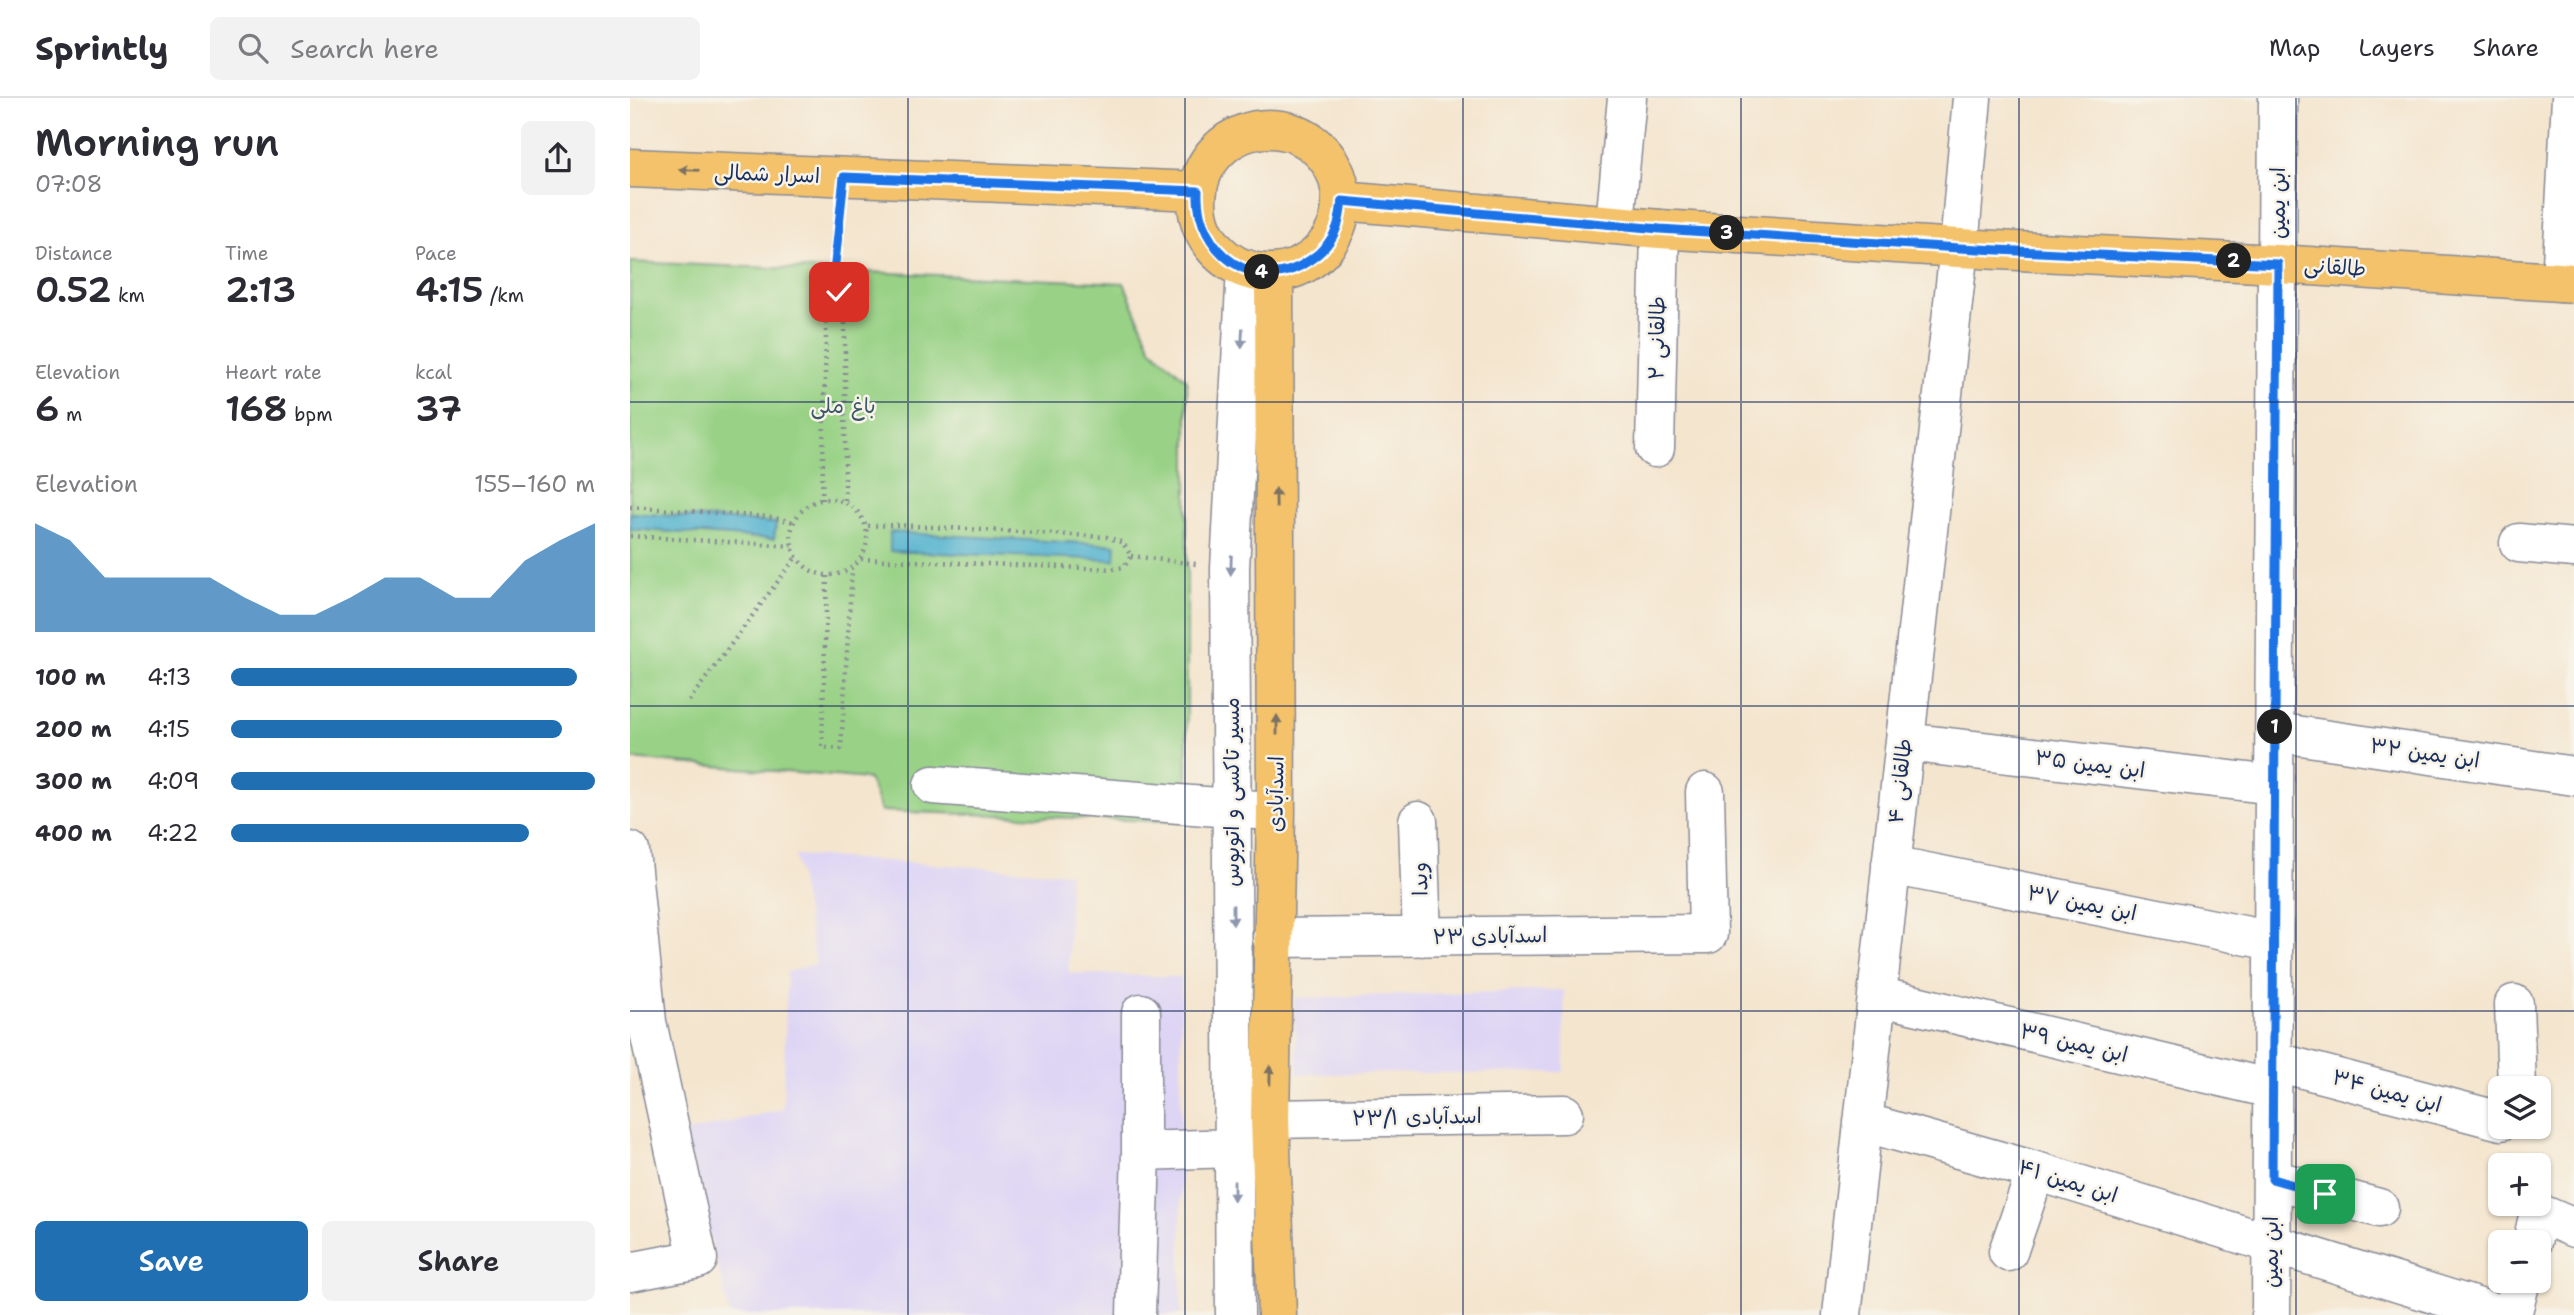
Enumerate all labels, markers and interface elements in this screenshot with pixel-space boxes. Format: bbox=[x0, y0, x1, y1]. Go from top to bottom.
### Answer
search box bbox=[210, 17, 700, 80]
text: Sprintly bbox=[35, 26, 168, 71]
icon: search bbox=[234, 29, 272, 67]
text: Search here bbox=[290, 31, 439, 66]
text: Map bbox=[2269, 32, 2320, 64]
text: Layers bbox=[2358, 32, 2435, 64]
text: Share bbox=[2473, 32, 2539, 64]
text: Morning run bbox=[35, 117, 279, 168]
button: share bbox=[521, 121, 595, 195]
street label: اسرار شمالی bbox=[714, 158, 820, 190]
one-way arrow bbox=[677, 165, 699, 176]
street label: ابن یمین bbox=[2264, 167, 2292, 239]
text: 07:08 bbox=[35, 169, 103, 199]
pin: 3 bbox=[1710, 216, 1744, 250]
text: 3 bbox=[1720, 220, 1733, 245]
text: Distance bbox=[35, 241, 113, 266]
text: Time bbox=[225, 241, 269, 266]
text: Pace bbox=[415, 241, 457, 266]
pin: 2 bbox=[2216, 244, 2252, 278]
text: 2 bbox=[2227, 248, 2240, 273]
street label: طالقانی bbox=[2303, 251, 2367, 283]
pin: 4 bbox=[1244, 254, 1280, 290]
text: 4 bbox=[1255, 259, 1268, 284]
pin bbox=[809, 262, 869, 322]
text: 0.52 bbox=[35, 266, 111, 313]
text: 2:13 bbox=[225, 266, 296, 313]
text: 4:15 bbox=[415, 266, 484, 313]
icon: check bbox=[820, 273, 858, 311]
text: km bbox=[111, 283, 145, 308]
text: /km bbox=[484, 283, 524, 308]
street label: طالقانی ۲ bbox=[1642, 296, 1672, 380]
one-way arrow bbox=[1237, 327, 1248, 349]
text: Elevation bbox=[35, 360, 120, 385]
text: Heart rate bbox=[225, 360, 322, 385]
text: kcal bbox=[415, 360, 452, 385]
text: 6 bbox=[35, 385, 60, 432]
text: 168 bbox=[225, 385, 288, 432]
text: 37 bbox=[415, 385, 462, 432]
park label: باغ ملی bbox=[810, 392, 876, 421]
text: m bbox=[60, 402, 82, 427]
text: bpm bbox=[288, 402, 333, 427]
text: Elevation bbox=[35, 469, 138, 499]
text: 155–160 m bbox=[474, 469, 595, 499]
one-way arrow bbox=[1270, 487, 1282, 509]
one-way arrow bbox=[1225, 554, 1236, 576]
text: 100 m bbox=[35, 662, 106, 692]
text: 4:13 bbox=[147, 662, 191, 692]
street label: مسیر تاکسی و اتوبوس bbox=[1218, 697, 1246, 887]
pin: 1 bbox=[2258, 710, 2292, 744]
text: 200 m bbox=[35, 714, 112, 744]
text: 4:15 bbox=[147, 714, 190, 744]
one-way arrow bbox=[1271, 714, 1283, 736]
text: 1 bbox=[2270, 714, 2279, 739]
street label: ابن یمین ۳۲ bbox=[2368, 731, 2482, 775]
street label: طالقانی ۴ bbox=[1882, 737, 1918, 825]
street label: ابن یمین ۳۵ bbox=[2033, 743, 2147, 785]
street label: اسدآبادی bbox=[1261, 756, 1291, 832]
text: 300 m bbox=[35, 766, 112, 796]
text: 4:09 bbox=[147, 766, 199, 796]
text: 400 m bbox=[35, 818, 112, 848]
text: 4:22 bbox=[147, 818, 198, 848]
street label: ویدا bbox=[1405, 862, 1435, 896]
street label: ابن یمین ۳۷ bbox=[2025, 879, 2139, 927]
one-way arrow bbox=[1227, 904, 1239, 926]
street label: اسدآبادی ۲۳ bbox=[1432, 921, 1548, 951]
street label: ابن یمین ۳۹ bbox=[2018, 1017, 2130, 1069]
street label: ابن یمین ۳۴ bbox=[2329, 1063, 2445, 1119]
one-way arrow bbox=[1264, 1064, 1276, 1086]
map controls bbox=[2488, 1076, 2551, 1293]
button: layers bbox=[2488, 1076, 2551, 1139]
street label: اسدآبادی ۲۳/۱ bbox=[1352, 1102, 1482, 1132]
street label: ابن یمین ۴۱ bbox=[2015, 1153, 2121, 1209]
button: + bbox=[2488, 1153, 2551, 1216]
pin bbox=[2295, 1164, 2355, 1224]
icon: arrive bbox=[2306, 1175, 2344, 1213]
one-way arrow bbox=[1229, 1181, 1240, 1203]
street label: ابن یمین bbox=[2257, 1216, 2285, 1288]
button: Save bbox=[35, 1221, 308, 1301]
button: Share bbox=[322, 1221, 595, 1301]
button: − bbox=[2488, 1230, 2551, 1293]

